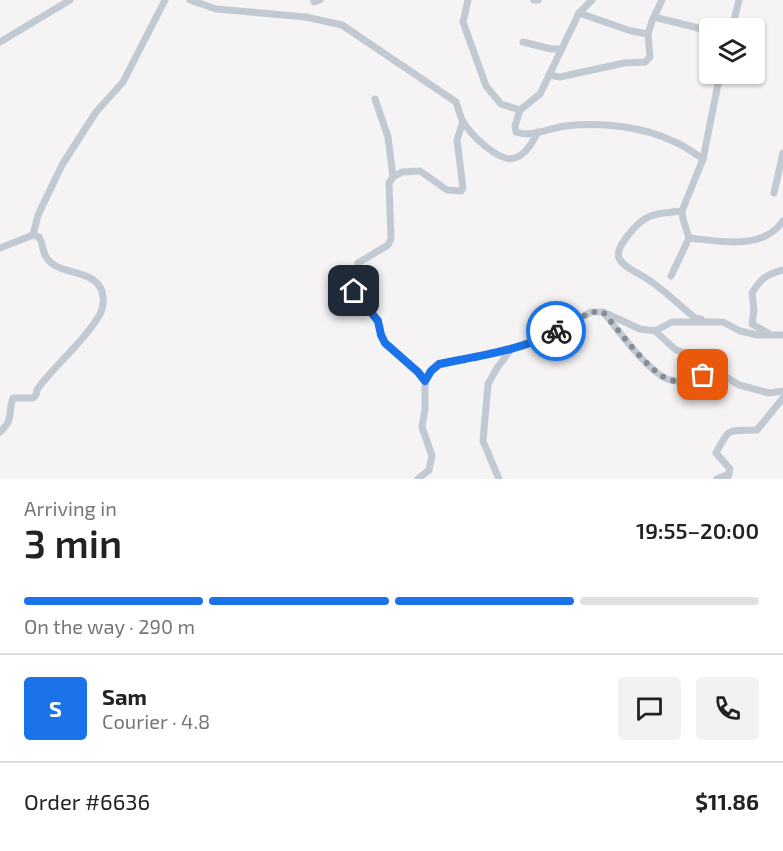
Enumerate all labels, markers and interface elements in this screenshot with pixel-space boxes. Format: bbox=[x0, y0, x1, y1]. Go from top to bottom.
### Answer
map controls bbox=[699, 18, 765, 84]
button: layers bbox=[699, 18, 765, 84]
pin bbox=[328, 265, 379, 316]
icon: home bbox=[337, 274, 370, 307]
courier bbox=[526, 301, 586, 361]
icon: bike bbox=[540, 315, 573, 348]
pin bbox=[677, 349, 728, 400]
icon: bag bbox=[686, 358, 719, 391]
text: Arriving in bbox=[24, 496, 117, 520]
text: 19:55–20:00 bbox=[636, 517, 759, 543]
text: 3 min bbox=[24, 519, 122, 566]
text: On the way · 290 m bbox=[24, 614, 195, 638]
button: chat bbox=[618, 677, 681, 740]
button: phone bbox=[696, 677, 759, 740]
text: Sam bbox=[102, 683, 147, 709]
text: S bbox=[49, 695, 62, 721]
text: Courier · 4.8 bbox=[102, 709, 210, 733]
text: Order #6636 bbox=[24, 788, 150, 814]
text: $11.86 bbox=[695, 788, 759, 814]

